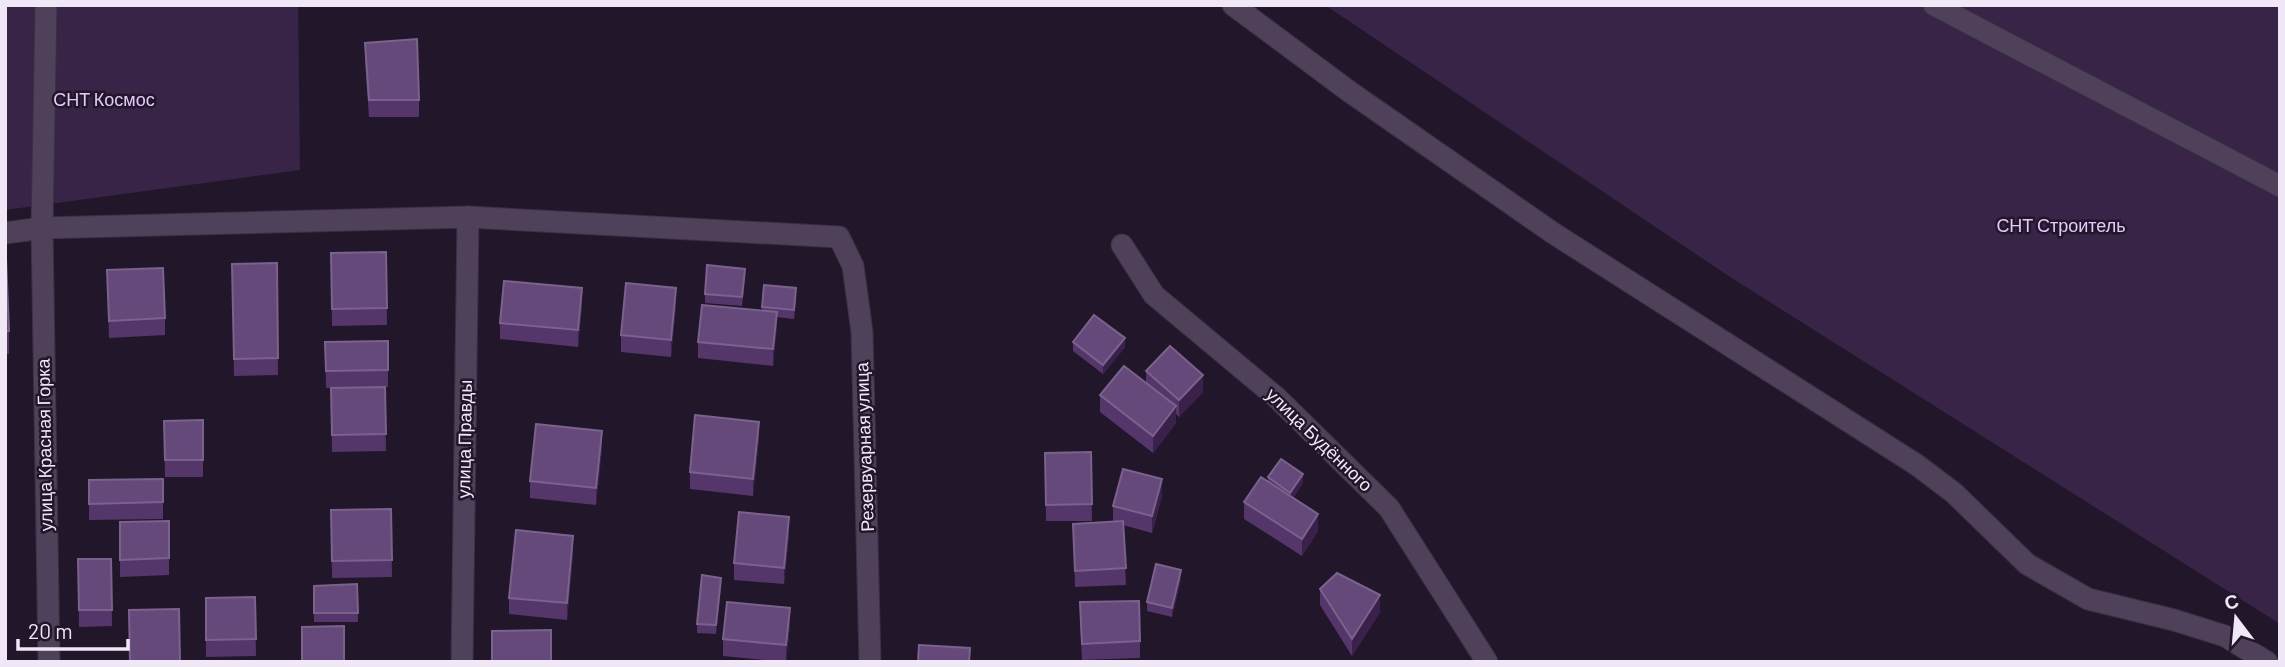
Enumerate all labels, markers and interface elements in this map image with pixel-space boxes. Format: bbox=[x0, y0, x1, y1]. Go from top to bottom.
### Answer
park label: СНТ Космос bbox=[53, 88, 155, 110]
park label: СНТ Строитель bbox=[1996, 214, 2126, 236]
street label: улица Красная Горка bbox=[31, 357, 57, 532]
street label: Резервуарная улица bbox=[850, 361, 878, 532]
street label: улица Правды bbox=[452, 379, 476, 499]
street label: улица Будённого bbox=[1262, 383, 1378, 496]
north arrow bbox=[2201, 583, 2271, 653]
text: С bbox=[2221, 588, 2241, 614]
scale bar bbox=[18, 608, 128, 652]
text: 20 m bbox=[28, 618, 73, 643]

